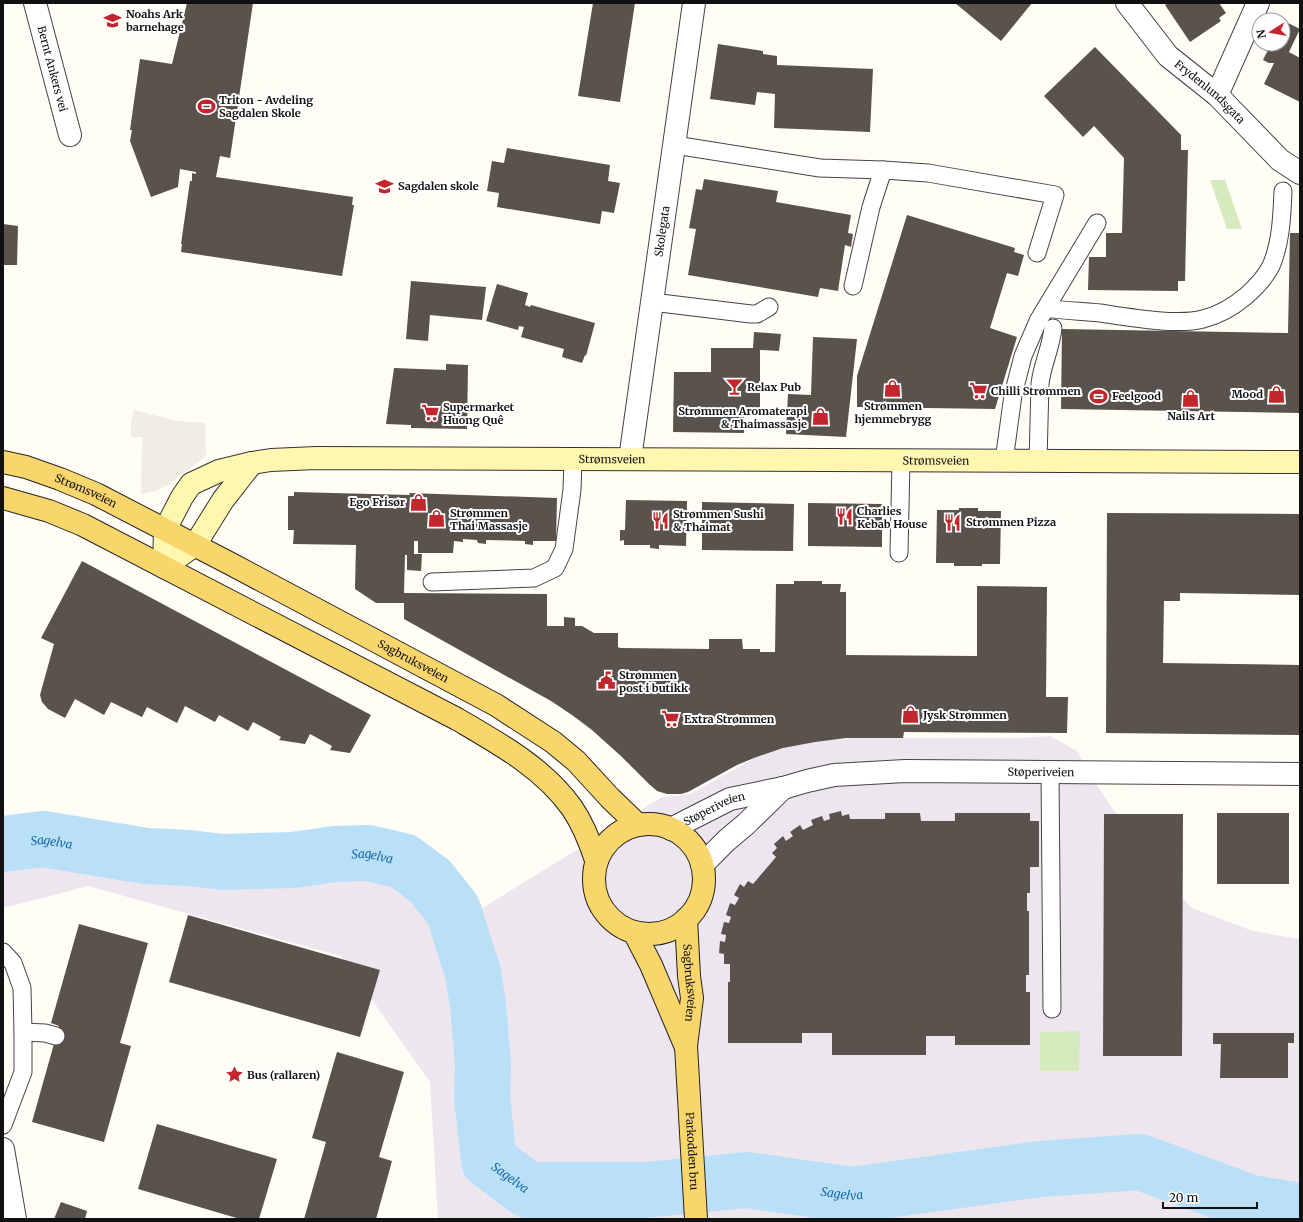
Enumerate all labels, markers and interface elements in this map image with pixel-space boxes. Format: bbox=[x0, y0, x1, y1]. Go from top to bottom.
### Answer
place label: Noahs Ark barnehage bbox=[126, 7, 184, 34]
school or university icon: Noahs Ark barnehage bbox=[103, 10, 123, 30]
north arrow bbox=[1251, 12, 1291, 52]
street label: Bernt Ankers vei bbox=[34, 24, 71, 114]
text: N bbox=[1253, 28, 1269, 40]
street label: Frydenlundsgata bbox=[1172, 57, 1248, 127]
place label: Triton - Avdeling Sagdalen Skole bbox=[219, 93, 313, 120]
sports icon: Triton - Avdeling Sagdalen Skole bbox=[196, 96, 216, 116]
school or university icon: Sagdalen skole bbox=[375, 176, 395, 196]
place label: Sagdalen skole bbox=[398, 179, 479, 193]
street label: Skolegata bbox=[651, 205, 672, 258]
bar icon: Relax Pub bbox=[724, 377, 744, 397]
shop icon: Strømmen hjemmebrygg bbox=[883, 378, 903, 398]
place label: Relax Pub bbox=[747, 380, 801, 394]
supermarket icon: Chilli Strømmen bbox=[968, 381, 988, 401]
place label: Chilli Strømmen bbox=[991, 384, 1081, 398]
shop icon: Mood bbox=[1266, 384, 1286, 404]
sports icon: Feelgood bbox=[1089, 386, 1109, 406]
place label: Mood bbox=[1231, 387, 1263, 401]
shop icon: Nails Art bbox=[1181, 388, 1201, 408]
place label: Feelgood bbox=[1112, 389, 1161, 403]
place label: Strømmen hjemmebrygg bbox=[855, 399, 932, 426]
place label: Supermarket Huong Quê bbox=[443, 400, 515, 427]
supermarket icon: Supermarket Huong Quê bbox=[420, 403, 440, 423]
place label: Strømmen Aromaterapi & Thaimassasje bbox=[678, 404, 807, 431]
shop icon: Strømmen Aromaterapi & Thaimassasje bbox=[810, 407, 830, 427]
place label: Nails Art bbox=[1167, 409, 1215, 423]
street label: Strømsveien bbox=[579, 452, 646, 466]
street label: Strømsveien bbox=[903, 453, 970, 468]
street label: Strømsveien bbox=[53, 471, 120, 511]
shop icon: Ego Frisør bbox=[408, 492, 428, 512]
place label: Ego Frisør bbox=[349, 495, 405, 509]
place label: Charlies Kebab House bbox=[857, 504, 927, 531]
place label: Strømmen Thai Massasje bbox=[450, 506, 528, 533]
place label: Strømmen Sushi & Thaimat bbox=[673, 507, 764, 534]
restaurant icon: Charlies Kebab House bbox=[834, 507, 854, 527]
shop icon: Strømmen Thai Massasje bbox=[427, 509, 447, 529]
restaurant icon: Strømmen Sushi & Thaimat bbox=[650, 510, 670, 530]
restaurant icon: Strømmen Pizza bbox=[943, 512, 963, 532]
place label: Strømmen Pizza bbox=[966, 515, 1056, 529]
street label: Sagbruksveien bbox=[375, 636, 452, 686]
place label: Strømmen post i butikk bbox=[619, 668, 689, 695]
public building icon: Strømmen post i butikk bbox=[596, 671, 616, 691]
shop icon: Jysk Strømmen bbox=[900, 705, 920, 725]
place label: Jysk Strømmen bbox=[922, 708, 1007, 722]
supermarket icon: Extra Strømmen bbox=[661, 709, 681, 729]
place label: Extra Strømmen bbox=[684, 712, 775, 726]
street label: Støperiveien bbox=[1008, 765, 1075, 779]
street label: Støperiveien bbox=[681, 789, 747, 829]
water label: Sagelva bbox=[30, 831, 74, 851]
water label: Sagelva bbox=[351, 845, 395, 866]
street label: Sagbruksveien bbox=[680, 943, 699, 1023]
place icon: Bus (rallaren) bbox=[224, 1065, 244, 1085]
place label: Bus (rallaren) bbox=[247, 1068, 320, 1082]
street label: Parkodden bru bbox=[683, 1112, 701, 1191]
water label: Sagelva bbox=[489, 1158, 532, 1196]
water label: Sagelva bbox=[820, 1183, 864, 1203]
scale bar bbox=[1163, 1184, 1257, 1210]
text: 20 m bbox=[1169, 1190, 1198, 1205]

